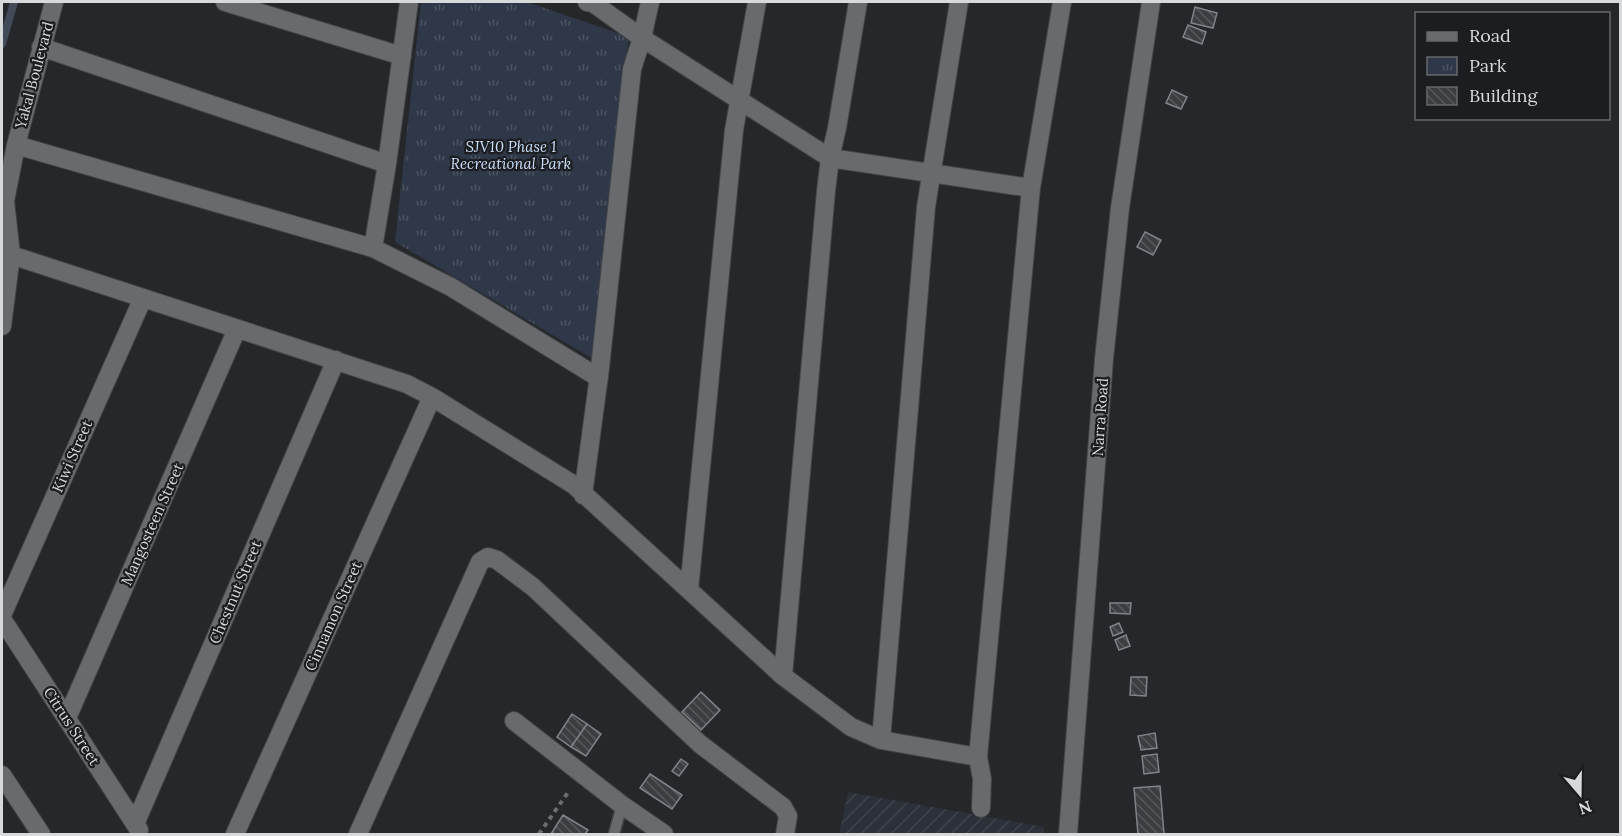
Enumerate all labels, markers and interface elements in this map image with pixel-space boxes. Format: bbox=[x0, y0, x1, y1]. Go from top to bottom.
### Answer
legend bbox=[1415, 12, 1610, 120]
street label: Yakal Boulevard bbox=[10, 19, 57, 132]
text: Road bbox=[1469, 24, 1511, 47]
text: Park bbox=[1469, 54, 1507, 77]
text: Building bbox=[1469, 84, 1539, 107]
park label: SJV10 Phase 1 Recreational Park bbox=[451, 137, 572, 173]
street label: Narra Road bbox=[1088, 377, 1112, 457]
street label: Kiwi Street bbox=[48, 417, 96, 495]
street label: Mangosteen Street bbox=[116, 460, 188, 588]
street label: Chestnut Street bbox=[205, 537, 265, 647]
street label: Cinnamon Street bbox=[300, 558, 366, 674]
street label: Citrus Street bbox=[40, 683, 104, 769]
north arrow bbox=[1550, 764, 1610, 824]
text: N bbox=[1576, 797, 1594, 820]

